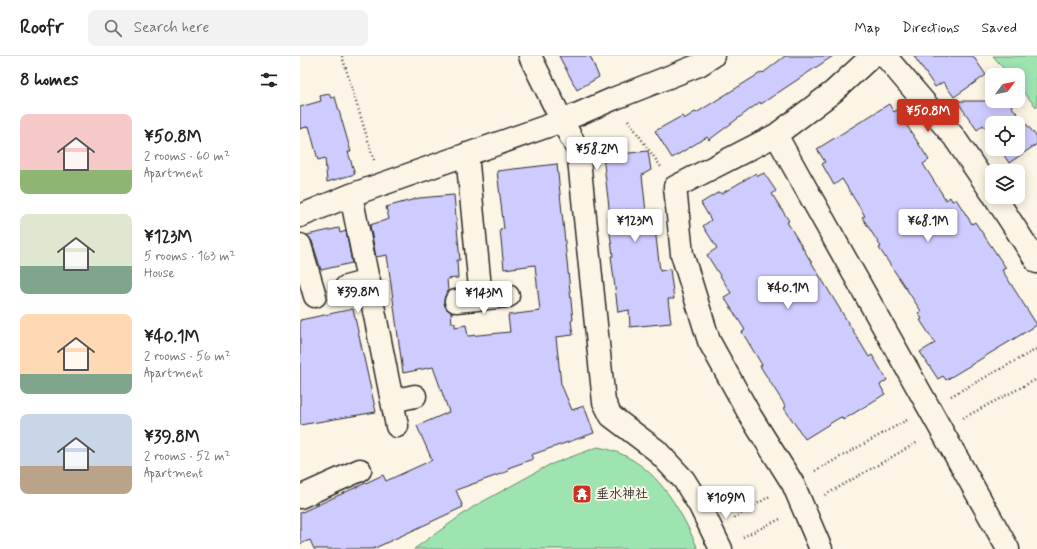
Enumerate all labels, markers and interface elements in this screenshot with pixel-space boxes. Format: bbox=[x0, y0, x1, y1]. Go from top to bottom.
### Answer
search box bbox=[88, 10, 368, 46]
text: Roofr bbox=[20, 15, 64, 40]
icon: search bbox=[102, 17, 124, 39]
text: Search here bbox=[134, 18, 209, 38]
text: Map bbox=[854, 19, 880, 37]
text: Directions bbox=[902, 19, 960, 37]
text: Saved bbox=[982, 19, 1017, 37]
north arrow bbox=[985, 68, 1025, 108]
map controls bbox=[985, 68, 1025, 204]
text: 8 homes bbox=[20, 69, 79, 91]
icon: filters bbox=[258, 69, 280, 91]
pin: ¥50.8M bbox=[895, 99, 961, 133]
text: ¥50.8M bbox=[906, 103, 950, 120]
button: locate bbox=[985, 116, 1025, 156]
text: ¥50.8M bbox=[144, 126, 202, 148]
icon: home bbox=[52, 130, 100, 178]
pin: ¥58.2M bbox=[564, 137, 630, 171]
text: ¥58.2M bbox=[576, 141, 618, 158]
text: 2 rooms · 60 m² bbox=[144, 148, 230, 165]
button: layers bbox=[985, 164, 1025, 204]
text: Apartment bbox=[144, 165, 203, 182]
pin: ¥123M bbox=[607, 209, 663, 243]
pin: ¥68.1M bbox=[895, 209, 961, 243]
text: ¥123M bbox=[617, 213, 653, 230]
text: ¥68.1M bbox=[907, 213, 949, 230]
text: ¥123M bbox=[144, 226, 192, 248]
icon: home bbox=[52, 230, 100, 278]
text: 5 rooms · 163 m² bbox=[144, 248, 235, 265]
text: House bbox=[144, 265, 175, 282]
pin: ¥40.1M bbox=[755, 276, 821, 310]
pin: ¥39.8M bbox=[325, 280, 391, 314]
text: ¥40.1M bbox=[767, 280, 809, 297]
pin: ¥143M bbox=[456, 281, 512, 315]
text: ¥39.8M bbox=[337, 284, 379, 301]
text: ¥143M bbox=[465, 285, 503, 302]
text: ¥40.1M bbox=[144, 326, 199, 348]
icon: home bbox=[52, 330, 100, 378]
text: 2 rooms · 56 m² bbox=[144, 348, 231, 365]
text: Apartment bbox=[144, 365, 203, 382]
text: ¥39.8M bbox=[144, 426, 200, 448]
icon: home bbox=[52, 430, 100, 478]
text: 2 rooms · 52 m² bbox=[144, 448, 230, 465]
text: Apartment bbox=[144, 465, 203, 482]
temple icon: 垂水神社 bbox=[571, 483, 593, 505]
place label: 垂水神社 bbox=[596, 486, 648, 503]
pin: ¥109M bbox=[698, 486, 754, 520]
text: ¥109M bbox=[707, 490, 746, 507]

